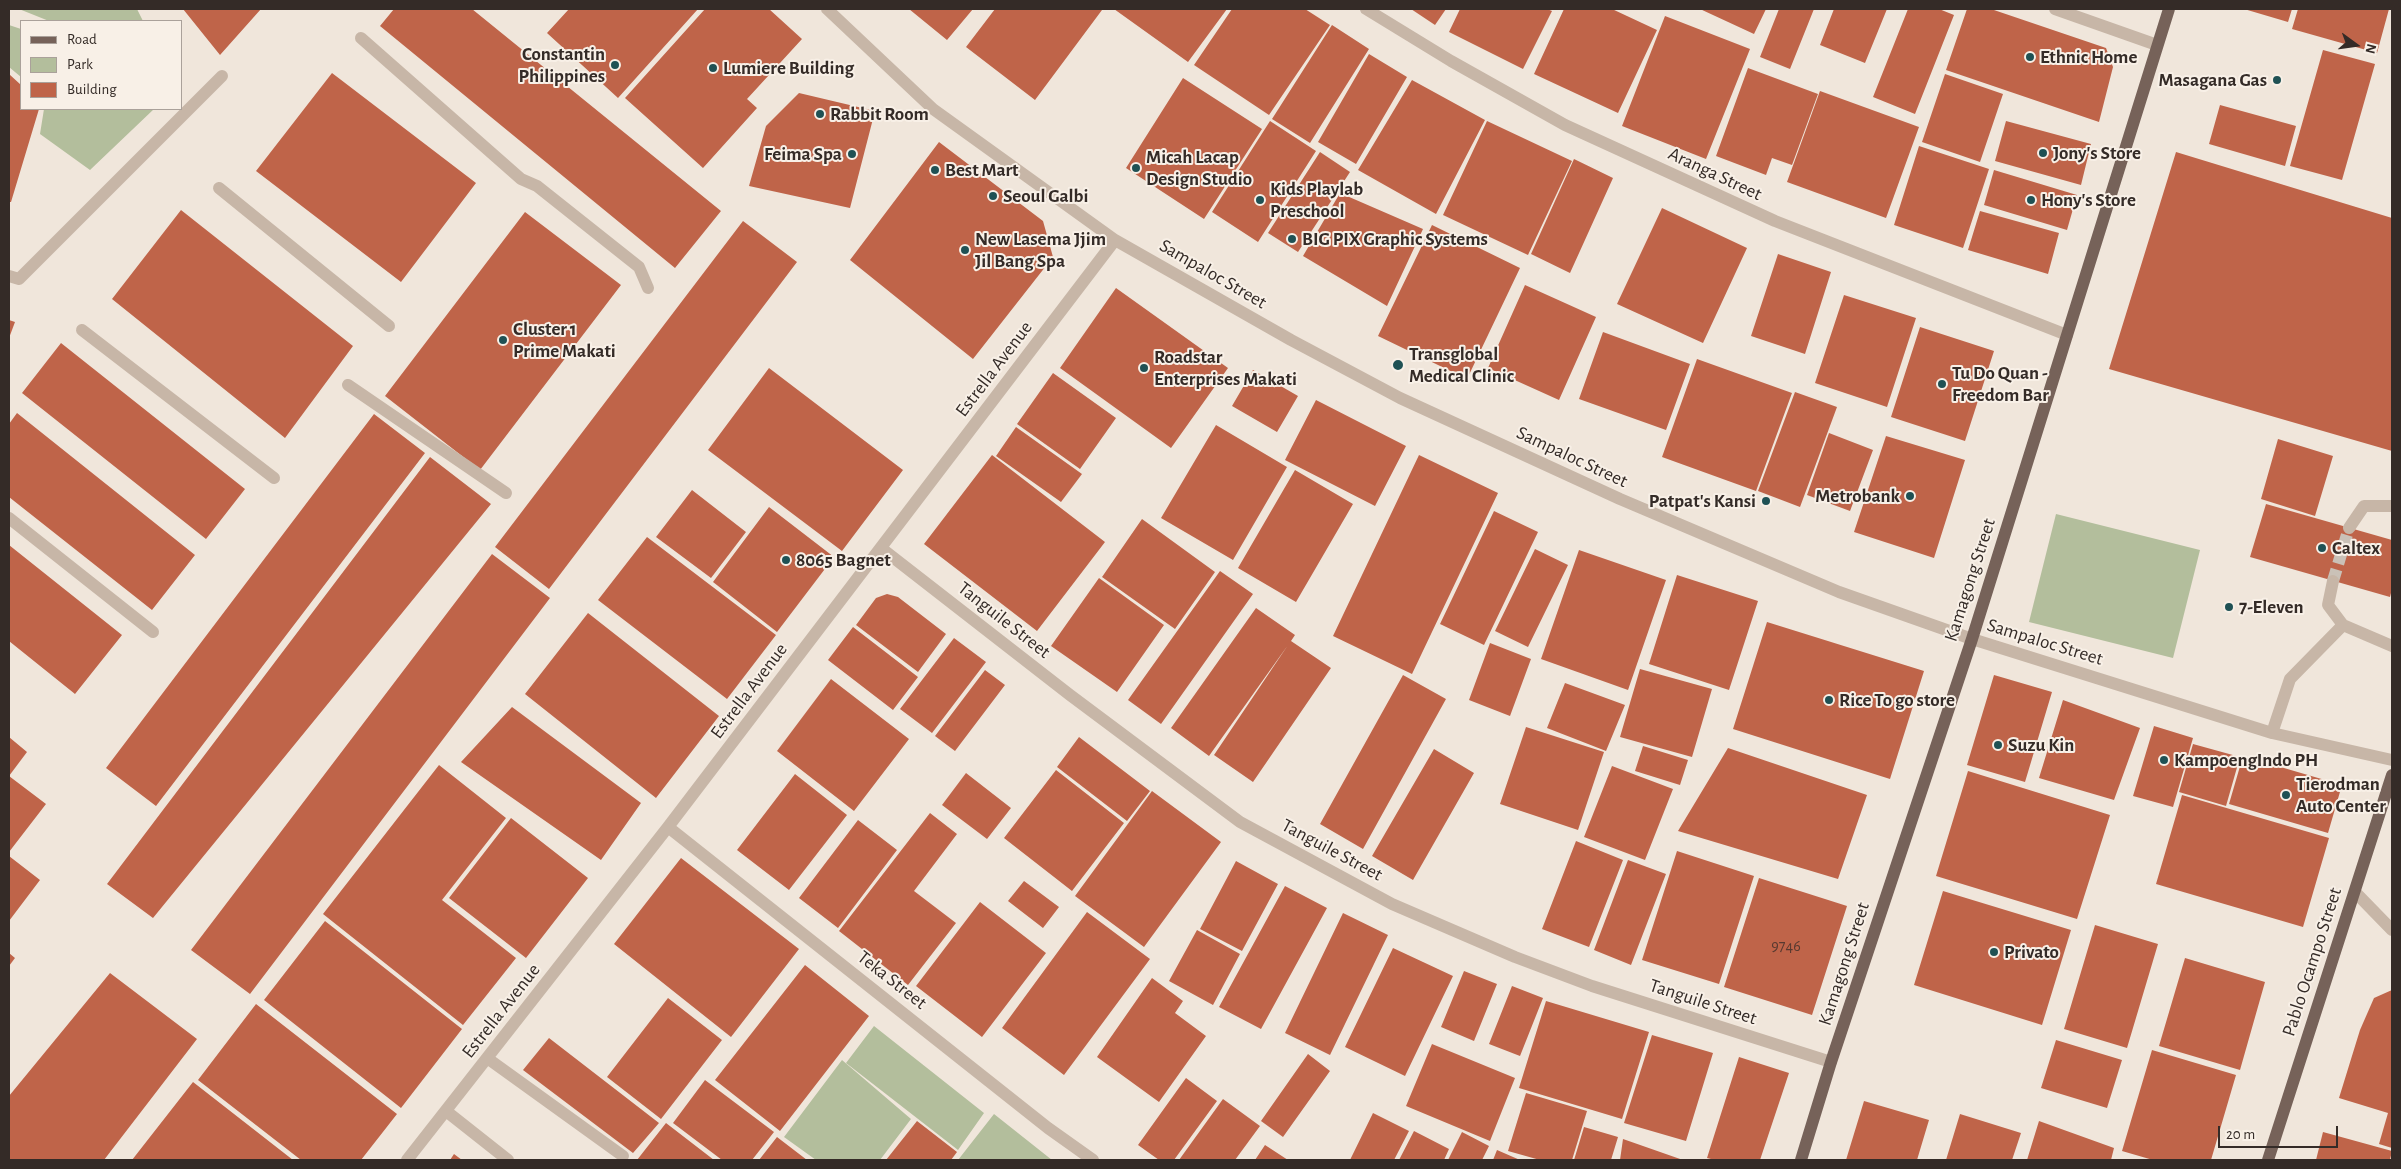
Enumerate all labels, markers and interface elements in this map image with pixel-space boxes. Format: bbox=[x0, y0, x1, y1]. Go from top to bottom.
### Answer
legend bbox=[20, 20, 182, 110]
north arrow bbox=[2331, 20, 2381, 70]
text: Road bbox=[67, 32, 97, 47]
text: N bbox=[2363, 42, 2379, 55]
place label: Constantin Philippines bbox=[519, 43, 605, 87]
place label: Ethnic Home bbox=[2040, 46, 2137, 68]
marker: Ethnic Home bbox=[2024, 51, 2036, 63]
text: Park bbox=[67, 57, 93, 72]
place label: Lumiere Building bbox=[723, 57, 854, 79]
marker: Constantin Philippines bbox=[609, 59, 621, 71]
marker: Lumiere Building bbox=[707, 62, 719, 74]
place label: Masagana Gas bbox=[2159, 69, 2267, 91]
marker: Masagana Gas bbox=[2271, 74, 2283, 86]
text: Building bbox=[67, 82, 117, 97]
place label: Rabbit Room bbox=[830, 103, 929, 125]
marker: Rabbit Room bbox=[814, 108, 826, 120]
street label: Aranga Street bbox=[1665, 142, 1765, 206]
place label: Jony's Store bbox=[2053, 142, 2141, 164]
place label: Feima Spa bbox=[764, 143, 842, 165]
place label: Micah Lacap Design Studio bbox=[1146, 146, 1252, 190]
marker: Jony's Store bbox=[2037, 147, 2049, 159]
marker: Feima Spa bbox=[846, 148, 858, 160]
place label: Best Mart bbox=[945, 159, 1019, 181]
marker: Micah Lacap Design Studio bbox=[1130, 162, 1142, 174]
marker: Best Mart bbox=[929, 164, 941, 176]
place label: Kids Playlab Preschool bbox=[1270, 178, 1363, 222]
place label: Seoul Galbi bbox=[1003, 185, 1088, 207]
place label: Hony's Store bbox=[2041, 189, 2136, 211]
marker: Seoul Galbi bbox=[987, 190, 999, 202]
marker: Kids Playlab Preschool bbox=[1254, 194, 1266, 206]
marker: Hony's Store bbox=[2025, 194, 2037, 206]
place label: New Lasema Jjim Jil Bang Spa bbox=[975, 228, 1106, 272]
place label: BIG PIX Graphic Systems bbox=[1302, 228, 1488, 250]
marker: BIG PIX Graphic Systems bbox=[1286, 233, 1298, 245]
street label: Sampaloc Street bbox=[1155, 234, 1271, 314]
marker: New Lasema Jjim Jil Bang Spa bbox=[959, 244, 971, 256]
street label: Estrella Avenue bbox=[951, 317, 1037, 421]
place label: Cluster 1 Prime Makati bbox=[513, 318, 616, 362]
marker: Cluster 1 Prime Makati bbox=[497, 334, 509, 346]
place label: Transglobal Medical Clinic bbox=[1409, 343, 1514, 387]
place label: Roadstar Enterprises Makati bbox=[1154, 346, 1297, 390]
marker: Transglobal Medical Clinic bbox=[1391, 358, 1405, 372]
marker: Roadstar Enterprises Makati bbox=[1138, 362, 1150, 374]
place label: Tu Do Quan - Freedom Bar bbox=[1952, 362, 2049, 406]
marker: Tu Do Quan - Freedom Bar bbox=[1936, 378, 1948, 390]
street label: Sampaloc Street bbox=[1513, 421, 1631, 493]
place label: Metrobank bbox=[1815, 485, 1900, 507]
place label: Patpat's Kansi bbox=[1649, 490, 1756, 512]
marker: Metrobank bbox=[1904, 490, 1916, 502]
marker: Patpat's Kansi bbox=[1760, 495, 1772, 507]
street label: Kamagong Street bbox=[1939, 516, 2001, 644]
place label: Caltex bbox=[2332, 537, 2380, 559]
marker: Caltex bbox=[2316, 542, 2328, 554]
place label: 8065 Bagnet bbox=[796, 549, 891, 571]
marker: 8065 Bagnet bbox=[780, 554, 792, 566]
street label: Tanguile Street bbox=[953, 577, 1055, 663]
place label: 7-Eleven bbox=[2239, 596, 2303, 618]
marker: 7-Eleven bbox=[2223, 601, 2235, 613]
street label: Sampaloc Street bbox=[1984, 614, 2106, 670]
street label: Estrella Avenue bbox=[706, 639, 792, 743]
place label: Rice To go store bbox=[1839, 689, 1955, 711]
marker: Rice To go store bbox=[1823, 694, 1835, 706]
place label: Suzu Kin bbox=[2008, 734, 2074, 756]
marker: Suzu Kin bbox=[1992, 739, 2004, 751]
place label: KampoengIndo PH bbox=[2174, 749, 2318, 771]
marker: KampoengIndo PH bbox=[2158, 754, 2170, 766]
place label: Tierodman Auto Center bbox=[2296, 773, 2386, 817]
marker: Tierodman Auto Center bbox=[2280, 789, 2292, 801]
street label: Tanguile Street bbox=[1278, 814, 1386, 886]
street label: Pablo Ocampo Street bbox=[2277, 885, 2347, 1039]
street label: Kamagong Street bbox=[1813, 900, 1875, 1028]
house number: 9746 bbox=[1771, 936, 1801, 956]
place label: Privato bbox=[2004, 941, 2059, 963]
street label: Teka Street bbox=[853, 946, 931, 1014]
marker: Privato bbox=[1988, 946, 2000, 958]
street label: Estrella Avenue bbox=[457, 959, 545, 1063]
street label: Tanguile Street bbox=[1647, 974, 1759, 1030]
scale bar bbox=[2221, 1116, 2341, 1148]
text: 20 m bbox=[2226, 1127, 2255, 1142]

